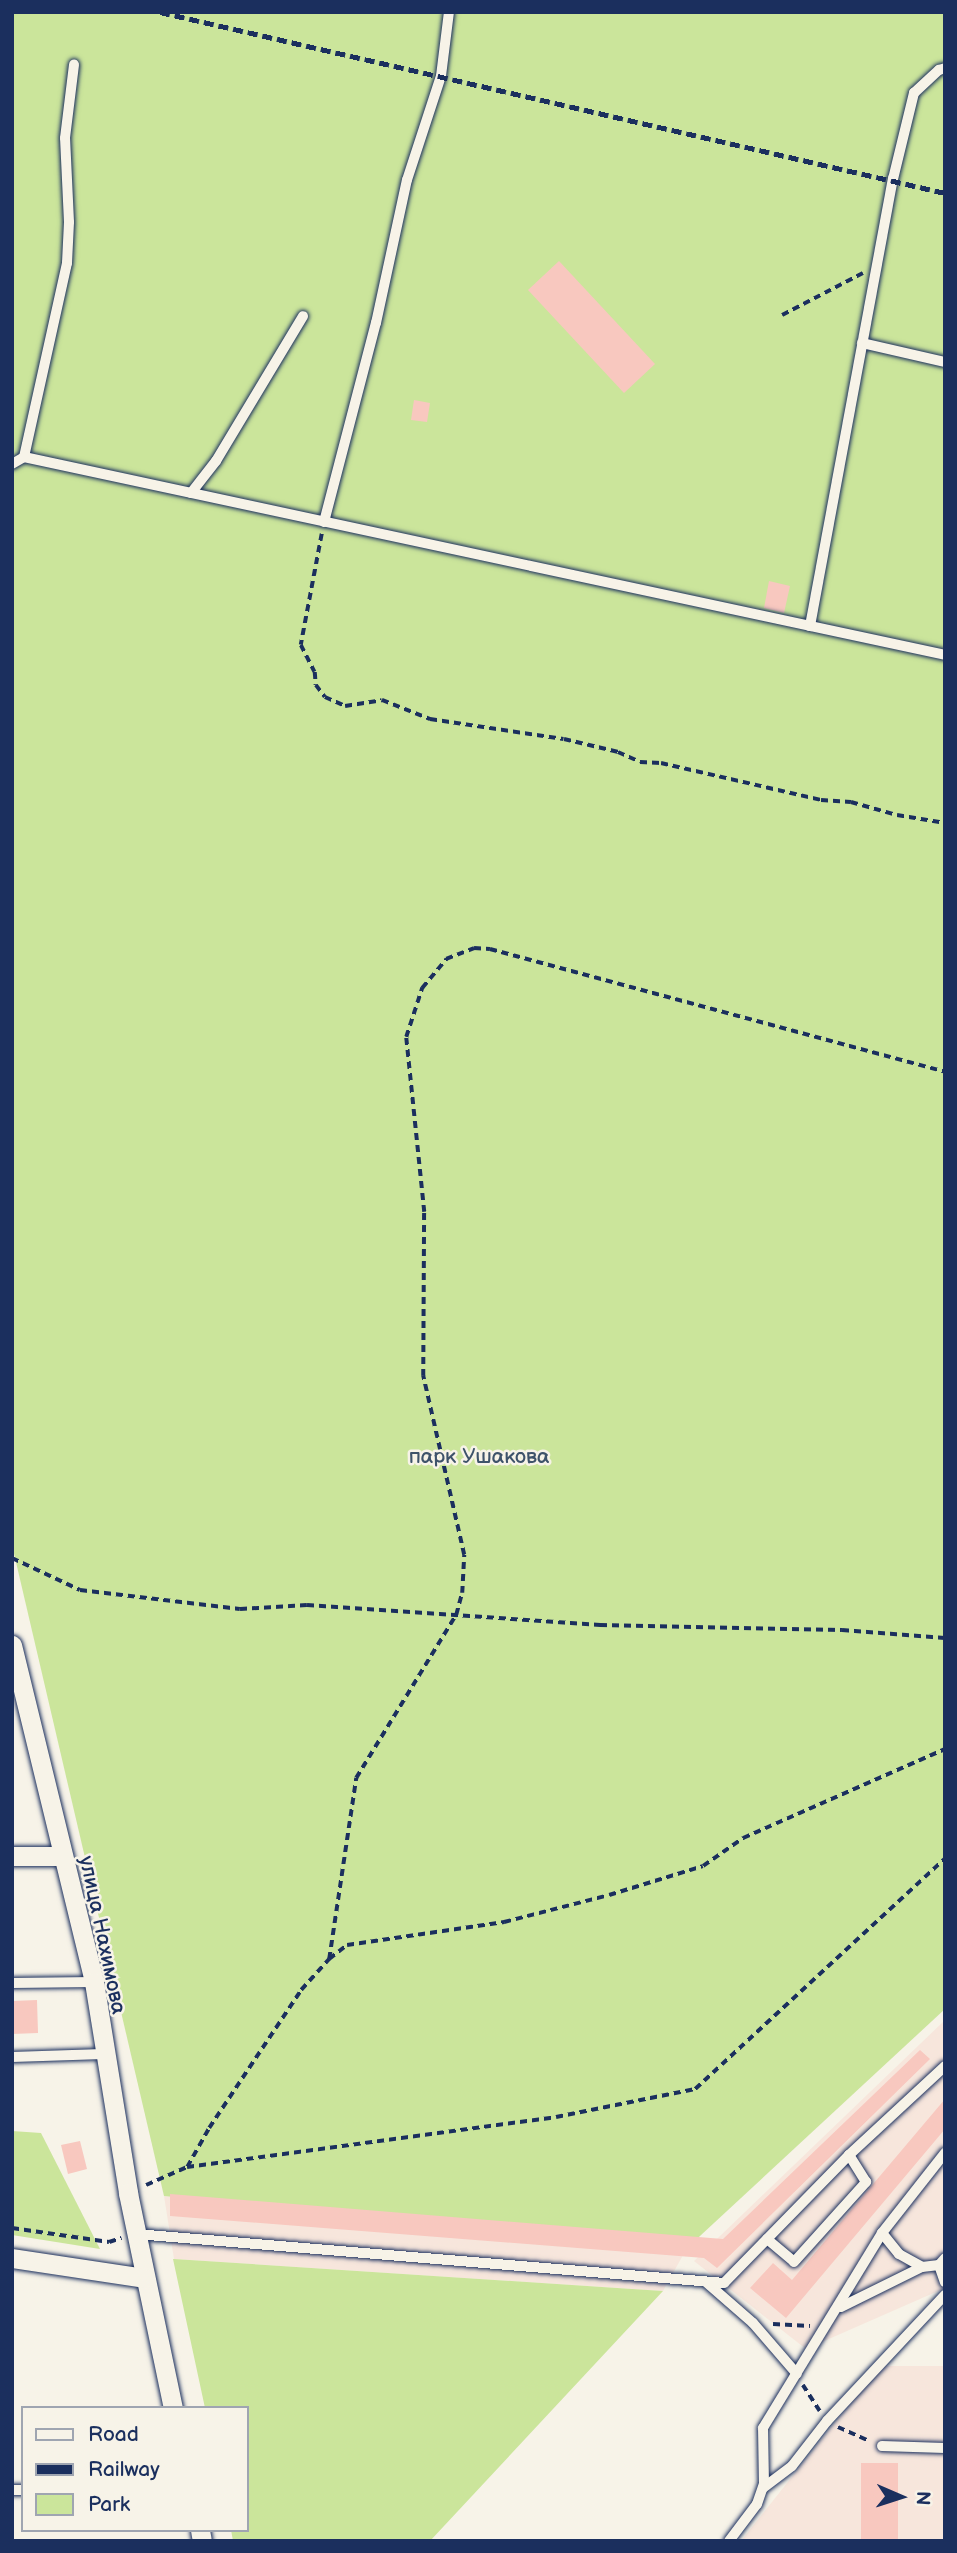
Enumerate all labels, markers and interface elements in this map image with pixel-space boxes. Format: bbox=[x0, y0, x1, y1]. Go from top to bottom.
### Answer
park label: парк Ушакова bbox=[409, 1444, 549, 1470]
street label: улица Нахимова bbox=[73, 1854, 131, 2016]
legend bbox=[21, 2406, 248, 2532]
text: Road bbox=[88, 2422, 139, 2447]
text: Railway bbox=[88, 2457, 160, 2482]
north arrow bbox=[866, 2462, 936, 2532]
text: N bbox=[911, 2490, 934, 2506]
text: Park bbox=[88, 2492, 130, 2517]

